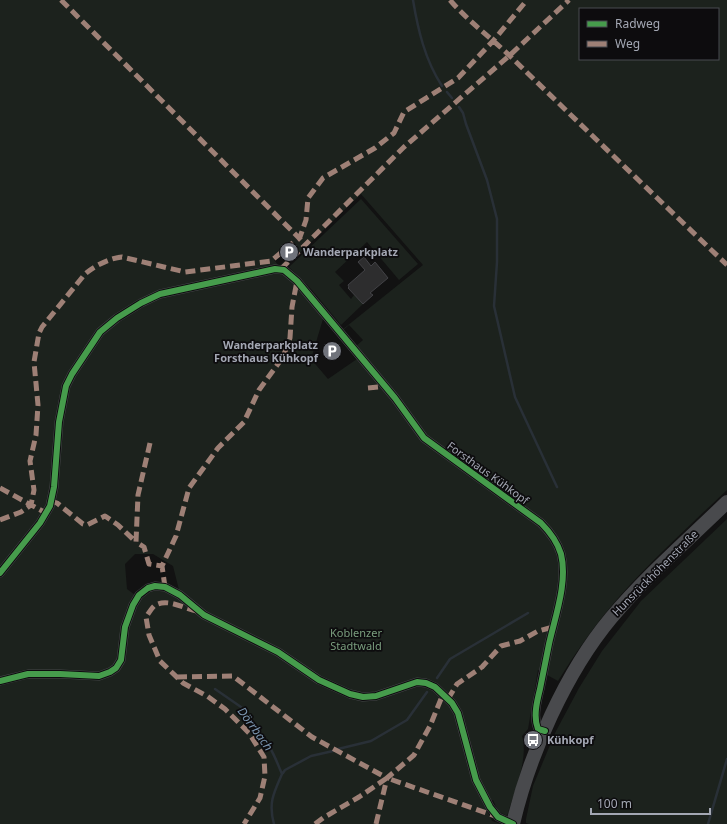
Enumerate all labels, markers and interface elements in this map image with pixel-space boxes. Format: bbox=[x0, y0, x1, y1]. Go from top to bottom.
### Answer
legend bbox=[579, 8, 719, 60]
text: Radweg bbox=[615, 15, 660, 32]
text: Weg bbox=[615, 35, 640, 52]
parking icon: Wanderparkplatz bbox=[278, 241, 300, 263]
place label: Wanderparkplatz bbox=[303, 244, 398, 259]
place label: Wanderparkplatz Forsthaus Kühkopf bbox=[214, 337, 319, 365]
parking icon: Wanderparkplatz Forsthaus Kühkopf bbox=[321, 340, 343, 362]
street label: Forsthaus Kühkopf bbox=[444, 438, 533, 508]
street label: Hunsrückhöhenstraße bbox=[608, 526, 701, 619]
park label: Koblenzer Stadtwald bbox=[330, 625, 382, 653]
water label: Dörrbach bbox=[234, 703, 277, 754]
bus stop icon: Kühkopf bbox=[522, 729, 544, 751]
place label: Kühkopf bbox=[547, 732, 594, 747]
scale bar bbox=[591, 790, 710, 816]
text: 100 m bbox=[597, 795, 632, 812]

